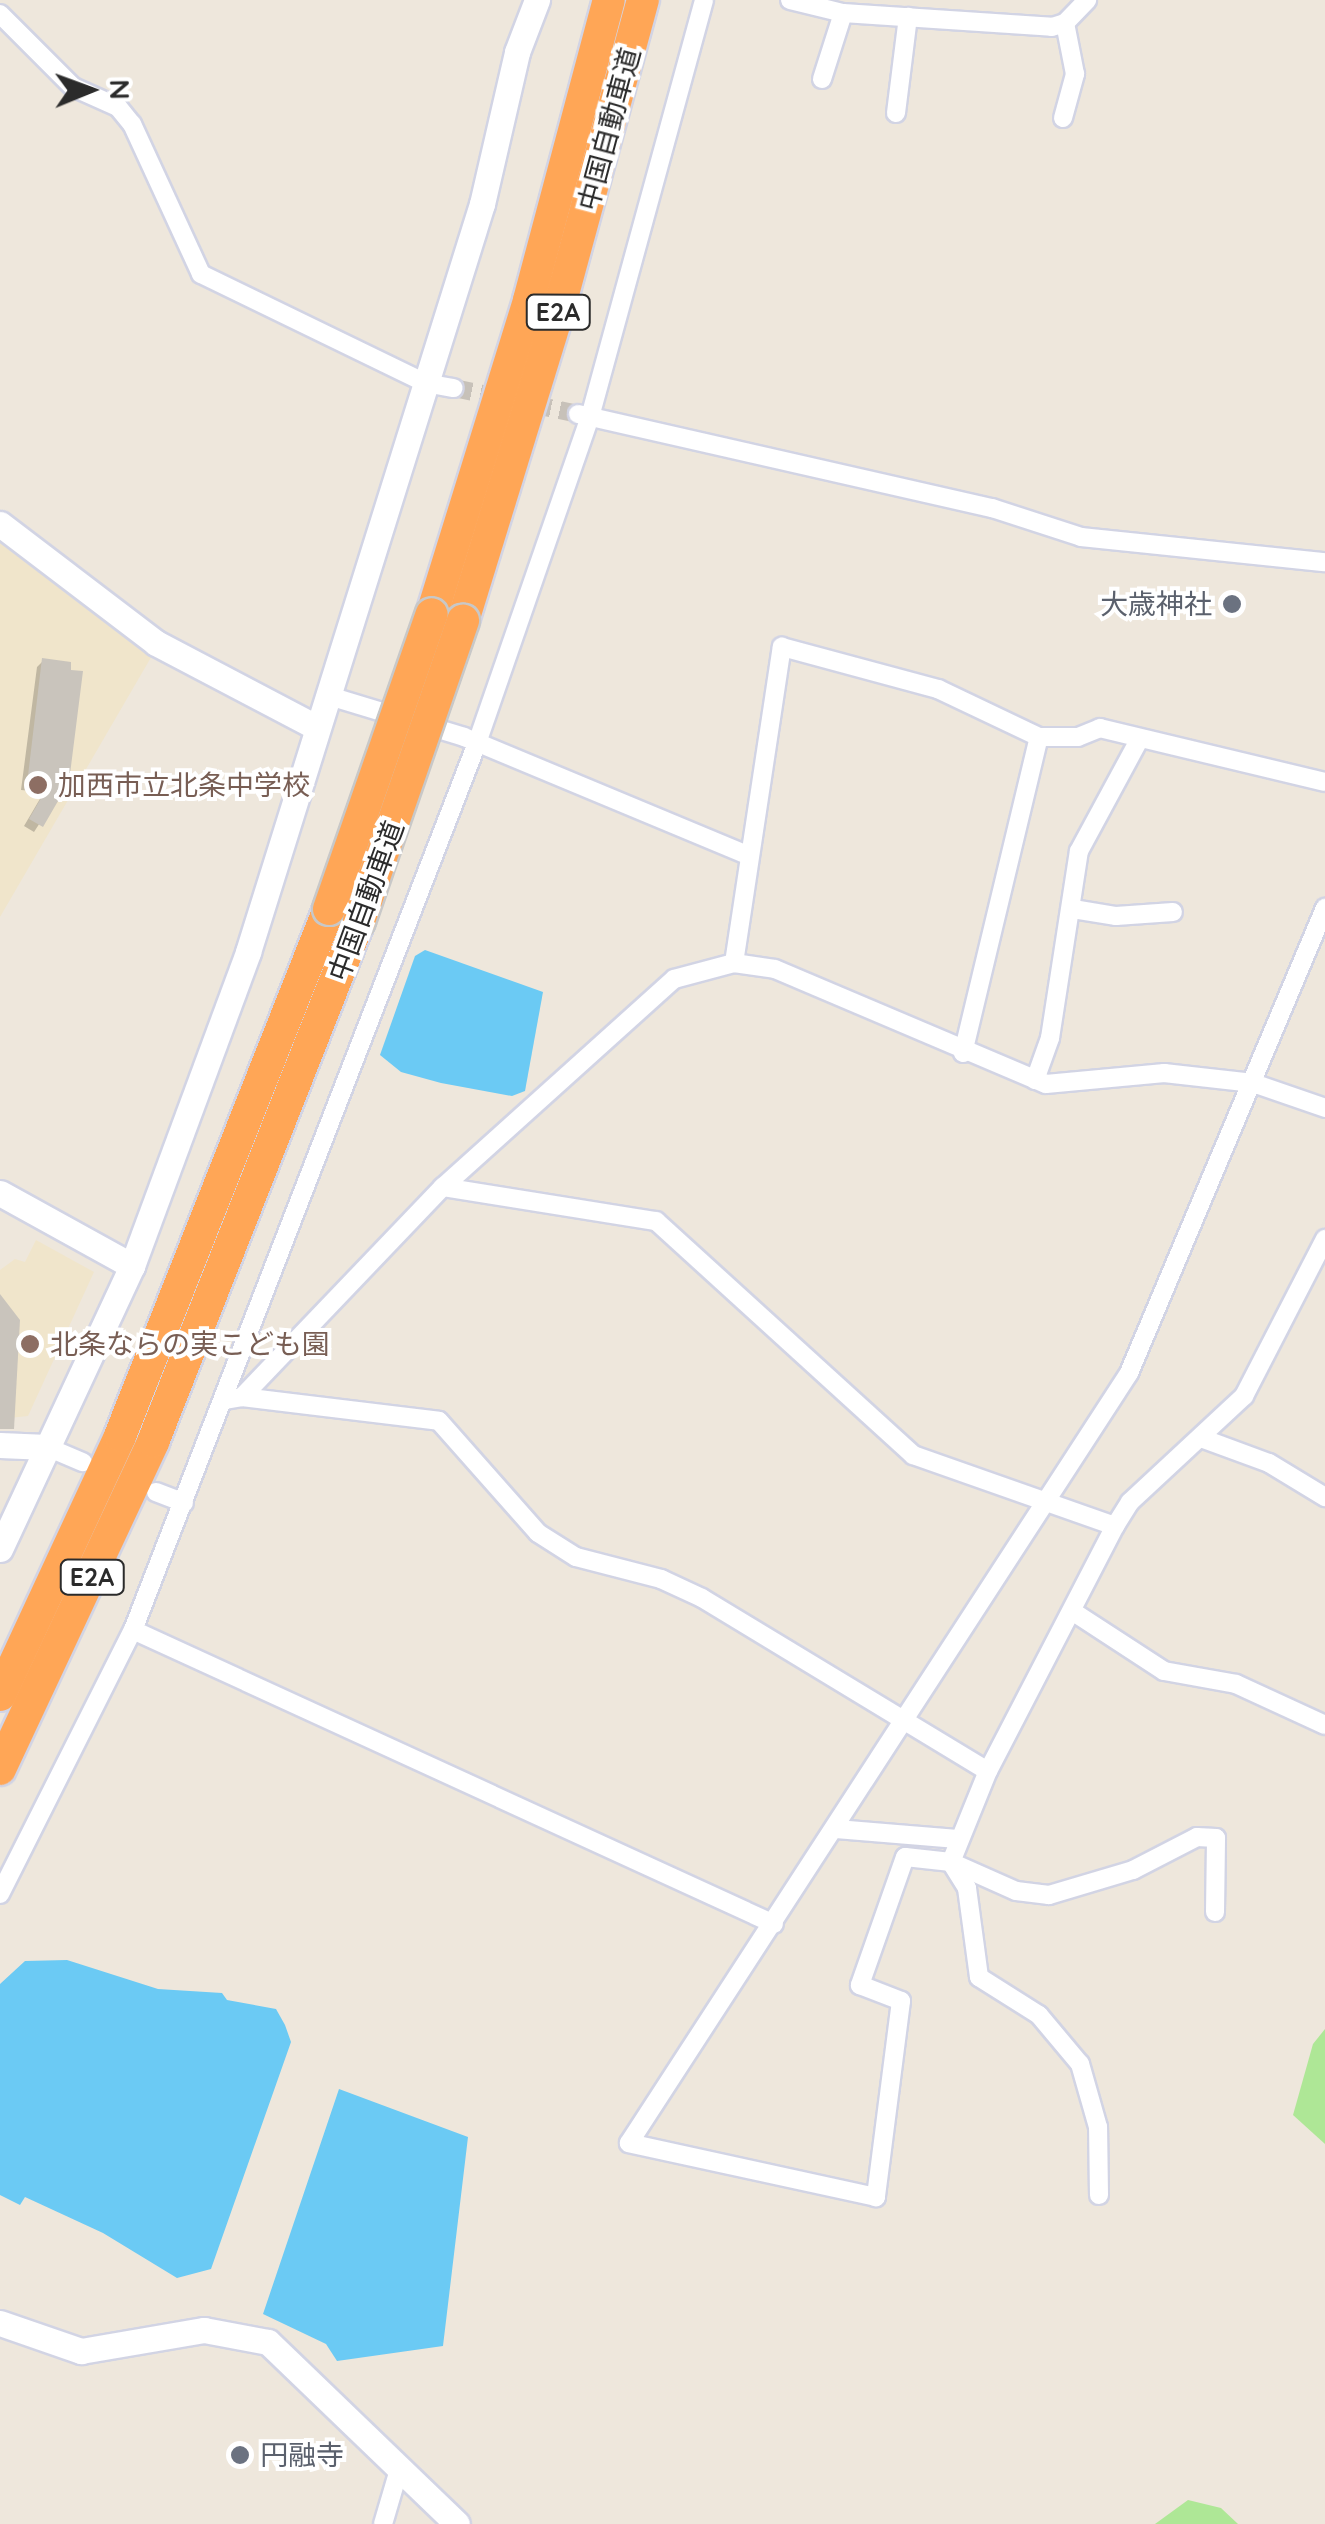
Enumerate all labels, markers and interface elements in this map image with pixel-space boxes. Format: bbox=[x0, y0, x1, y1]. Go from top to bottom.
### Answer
north arrow bbox=[40, 40, 140, 140]
street label: 中国自動車道 bbox=[571, 44, 647, 214]
text: N bbox=[103, 79, 138, 100]
road number: E2A bbox=[526, 292, 590, 332]
place label: 大歳神社 bbox=[1100, 587, 1212, 621]
marker: 大歳神社 bbox=[1221, 593, 1243, 615]
place label: 加西市立北条中学校 bbox=[58, 768, 310, 802]
marker: 加西市立北条中学校 bbox=[27, 774, 49, 796]
street label: 中国自動車道 bbox=[321, 816, 411, 986]
place label: 北条ならの実こども園 bbox=[50, 1327, 330, 1361]
marker: 北条ならの実こども園 bbox=[19, 1333, 41, 1355]
road number: E2A bbox=[59, 1557, 124, 1597]
place label: 円融寺 bbox=[260, 2438, 344, 2472]
marker: 円融寺 bbox=[229, 2444, 251, 2466]

